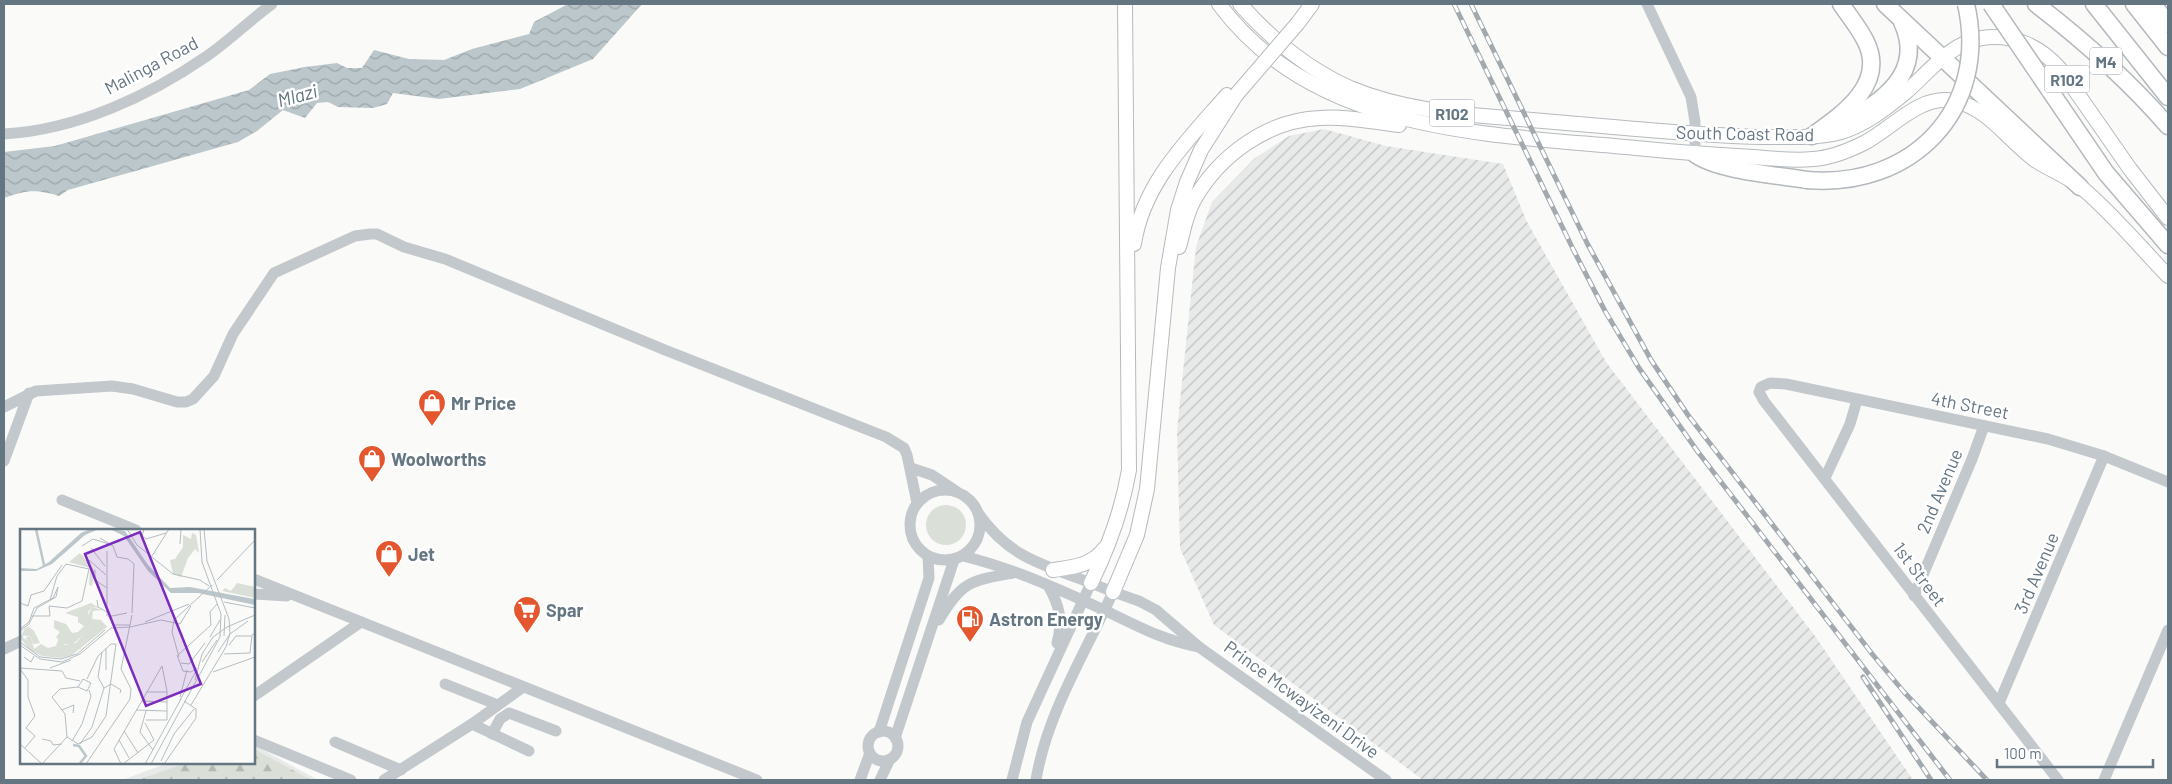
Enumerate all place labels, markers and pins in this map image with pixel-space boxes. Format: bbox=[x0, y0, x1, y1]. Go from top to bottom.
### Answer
shop icon: Mr Price bbox=[417, 388, 447, 427]
place label: Mr Price bbox=[451, 392, 516, 414]
shop icon: Woolworths bbox=[357, 444, 387, 483]
place label: Woolworths bbox=[391, 448, 486, 470]
shop icon: Jet bbox=[374, 539, 404, 578]
place label: Jet bbox=[408, 543, 435, 565]
supermarket icon: Spar bbox=[512, 595, 542, 634]
place label: Spar bbox=[546, 599, 583, 621]
fuel station icon: Astron Energy bbox=[955, 604, 985, 643]
place label: Astron Energy bbox=[989, 608, 1103, 630]

